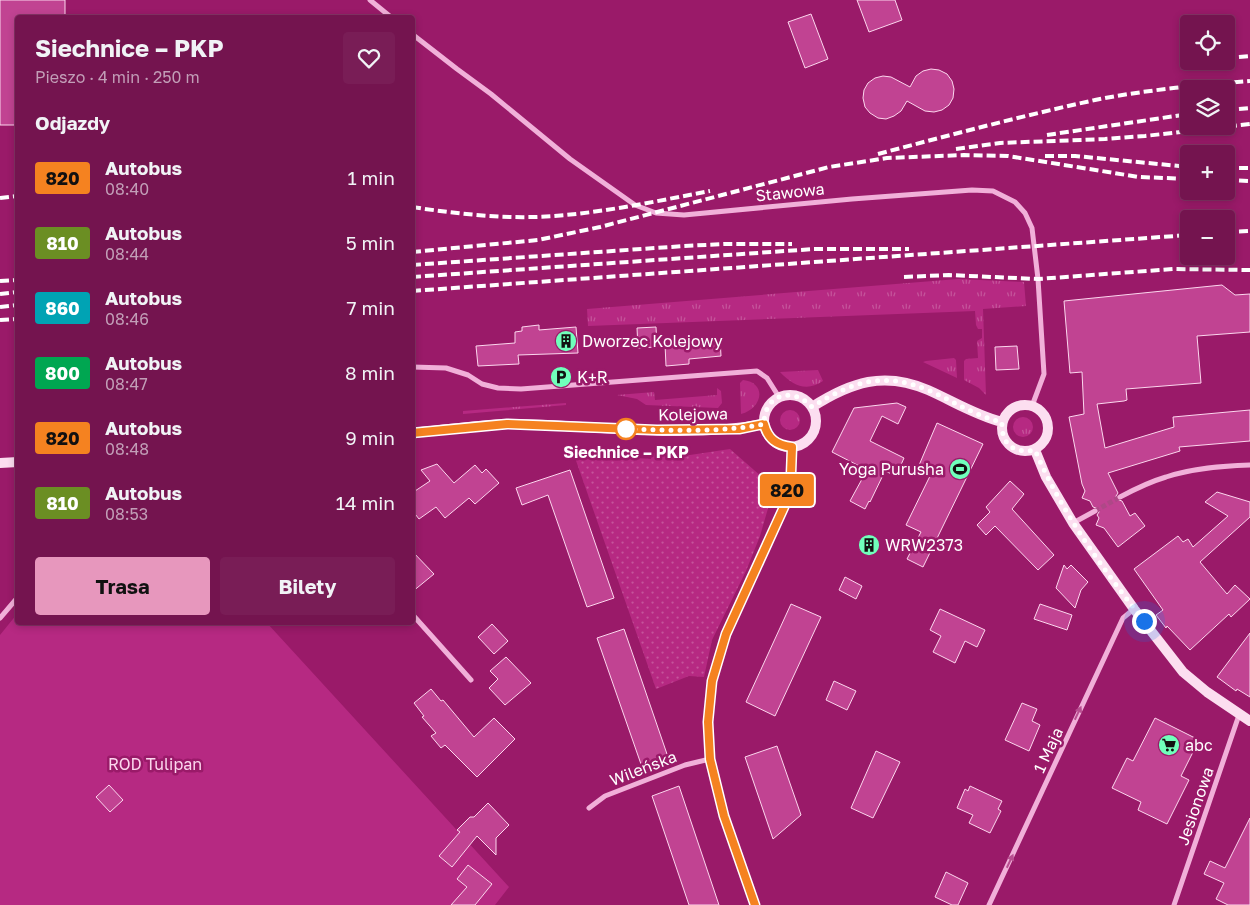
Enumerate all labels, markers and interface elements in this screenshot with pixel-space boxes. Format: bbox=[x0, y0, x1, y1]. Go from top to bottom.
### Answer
map controls bbox=[1180, 15, 1235, 265]
button: locate bbox=[1180, 15, 1235, 70]
button: heart bbox=[343, 32, 395, 84]
text: Siechnice – PKP bbox=[35, 33, 223, 62]
text: Pieszo · 4 min · 250 m bbox=[35, 67, 200, 87]
button: layers bbox=[1180, 80, 1235, 135]
text: Odjazdy bbox=[35, 111, 110, 134]
button: + bbox=[1180, 145, 1235, 200]
text: Autobus bbox=[105, 156, 182, 179]
text: 1 min bbox=[347, 166, 395, 189]
text: 820 bbox=[45, 167, 80, 189]
street label: Stawowa bbox=[755, 178, 825, 206]
text: 08:40 bbox=[105, 179, 149, 199]
button: − bbox=[1180, 210, 1235, 265]
text: Autobus bbox=[105, 221, 182, 244]
text: 5 min bbox=[346, 231, 395, 254]
text: 810 bbox=[46, 232, 79, 254]
text: 08:44 bbox=[105, 244, 149, 264]
text: Autobus bbox=[105, 286, 182, 309]
text: 7 min bbox=[347, 296, 395, 319]
text: 860 bbox=[45, 297, 80, 319]
text: 08:46 bbox=[105, 309, 149, 329]
building icon: Dworzec Kolejowy bbox=[554, 329, 578, 353]
place label: Dworzec Kolejowy bbox=[582, 331, 723, 351]
text: Autobus bbox=[105, 351, 182, 374]
text: 8 min bbox=[345, 361, 395, 384]
text: 800 bbox=[45, 362, 80, 384]
parking icon: K+R bbox=[549, 365, 573, 389]
place label: K+R bbox=[577, 367, 608, 387]
text: 08:47 bbox=[105, 374, 148, 394]
street label: Kolejowa bbox=[658, 403, 728, 425]
text: Autobus bbox=[105, 416, 182, 439]
marker: Siechnice – PKP bbox=[615, 418, 637, 440]
text: 9 min bbox=[345, 426, 395, 449]
text: 820 bbox=[45, 427, 80, 449]
text: 08:48 bbox=[105, 439, 149, 459]
place label: Siechnice – PKP bbox=[563, 442, 689, 462]
sports icon: Yoga Purusha bbox=[948, 457, 972, 481]
place label: Yoga Purusha bbox=[839, 459, 944, 479]
line badge: 820 bbox=[758, 474, 816, 506]
text: 820 bbox=[770, 479, 804, 501]
text: Autobus bbox=[105, 481, 182, 504]
text: 14 min bbox=[336, 491, 395, 514]
text: 810 bbox=[46, 492, 79, 514]
text: 08:53 bbox=[105, 504, 148, 524]
building icon: WRW2373 bbox=[857, 533, 881, 557]
place label: WRW2373 bbox=[885, 535, 963, 555]
button: Trasa bbox=[35, 557, 210, 615]
button: Bilety bbox=[220, 557, 395, 615]
your location bbox=[1132, 609, 1157, 634]
one-way arrow bbox=[1074, 706, 1083, 721]
street label: 1 Maja bbox=[1029, 724, 1067, 776]
supermarket icon: abc bbox=[1157, 733, 1181, 757]
place label: abc bbox=[1185, 735, 1213, 755]
street label: Wileńska bbox=[607, 746, 679, 790]
park label: ROD Tulipan bbox=[108, 754, 202, 774]
street label: Jesionowa bbox=[1172, 764, 1218, 848]
one-way arrow bbox=[1006, 854, 1014, 868]

